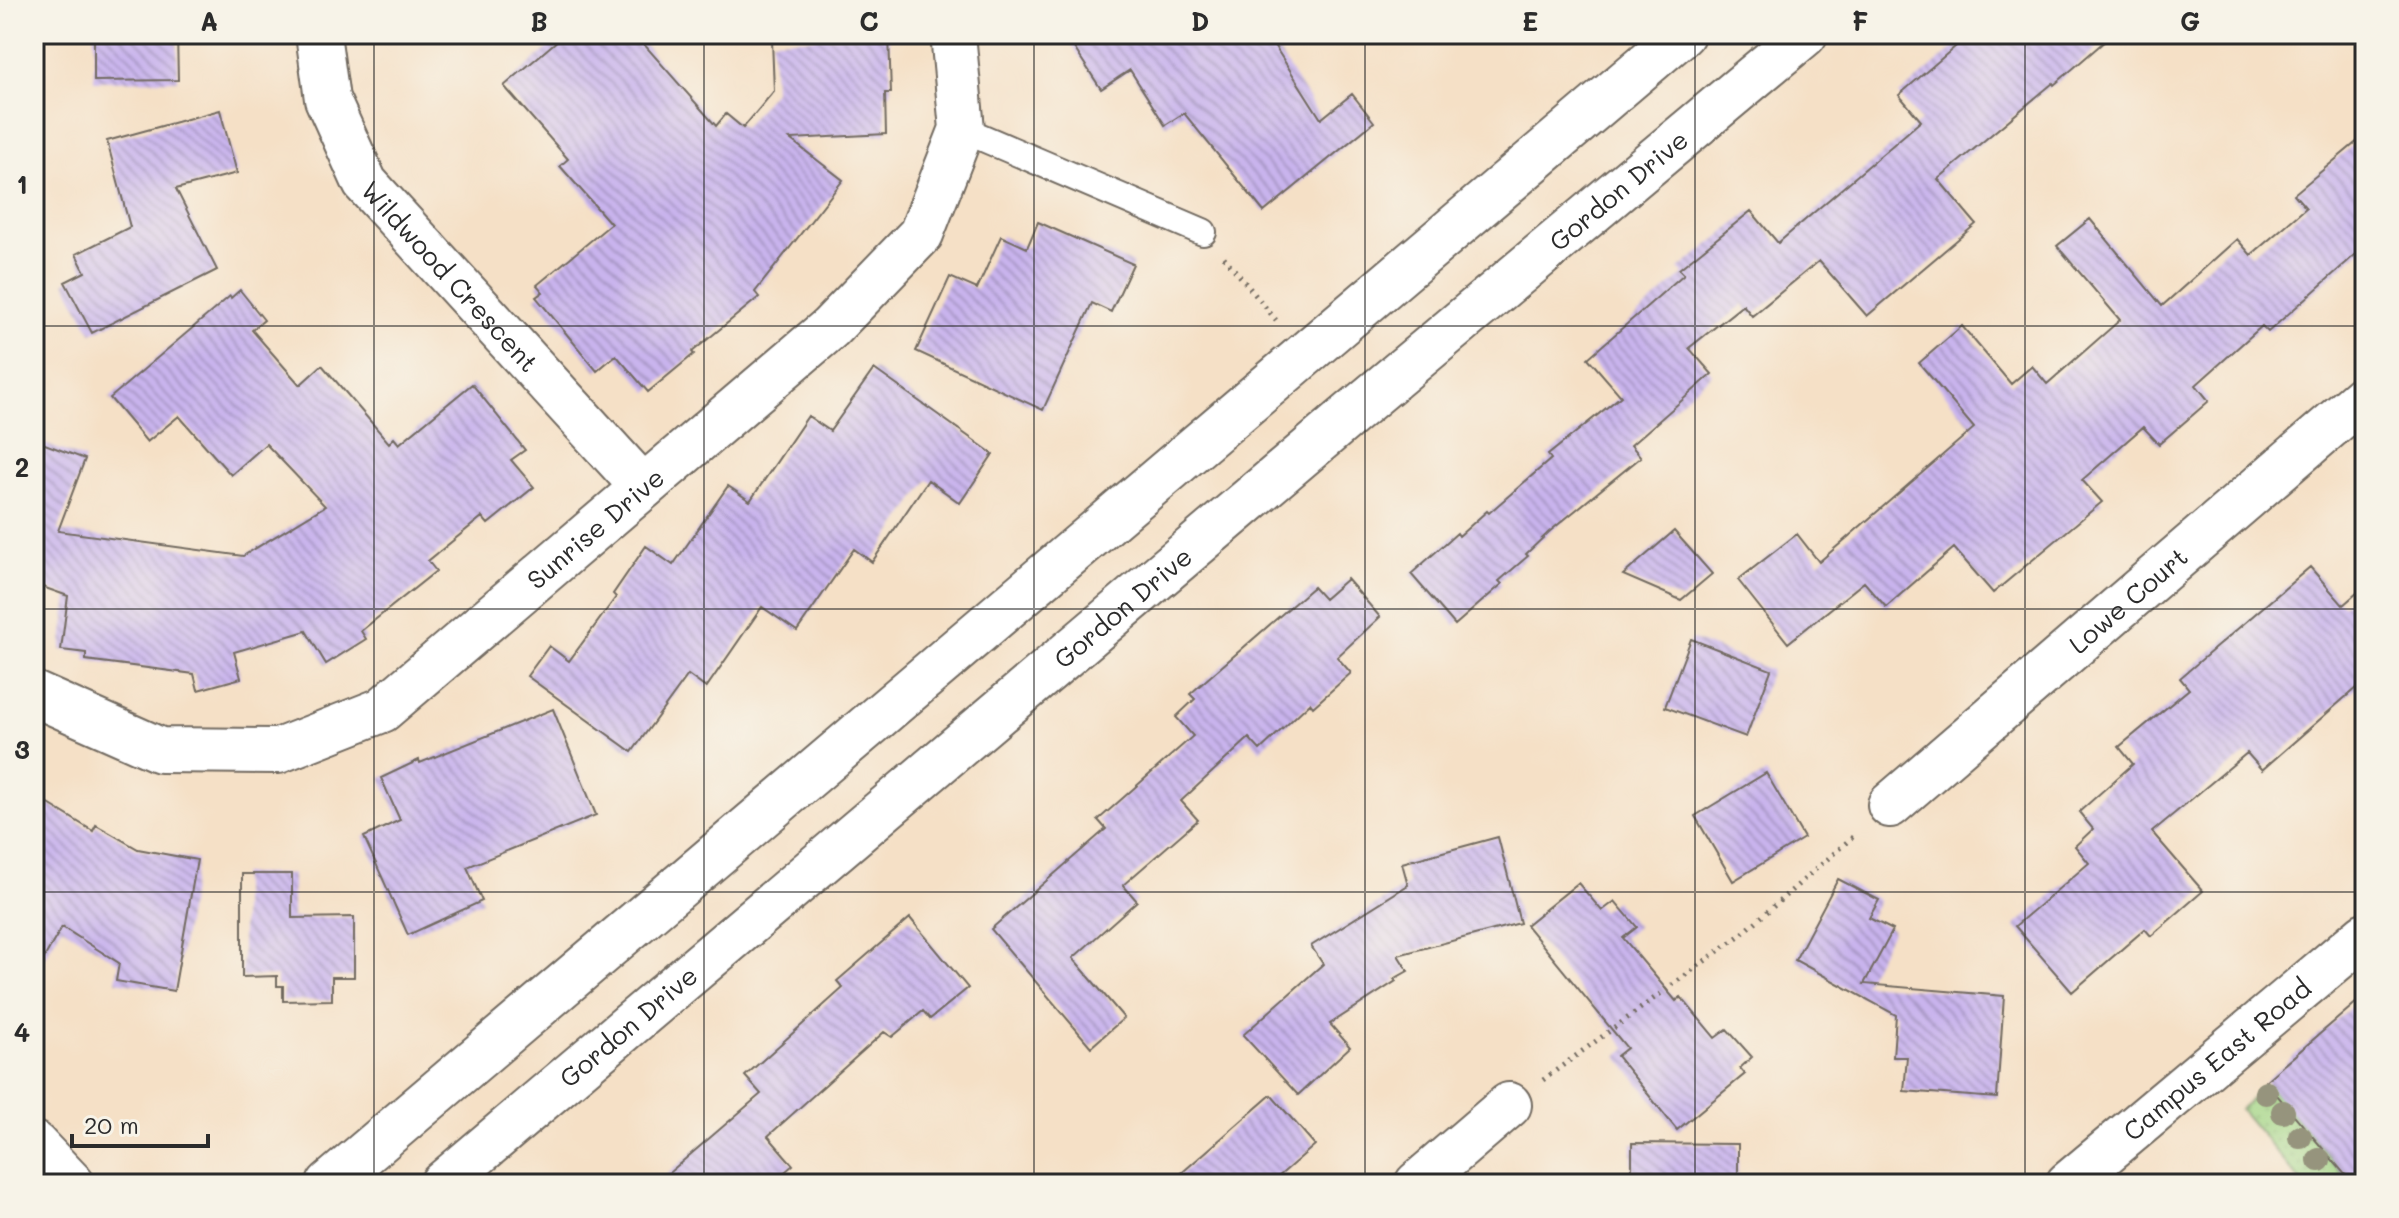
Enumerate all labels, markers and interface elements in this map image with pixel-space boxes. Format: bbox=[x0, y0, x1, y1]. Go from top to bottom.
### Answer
text: A bbox=[200, 4, 218, 38]
text: B bbox=[530, 4, 548, 38]
text: C bbox=[859, 4, 879, 38]
text: D bbox=[1191, 4, 1209, 38]
text: E bbox=[1522, 4, 1538, 38]
text: F bbox=[1852, 4, 1868, 38]
text: G bbox=[2180, 4, 2200, 38]
street label: Gordon Drive bbox=[1542, 122, 1695, 258]
text: 1 bbox=[16, 167, 28, 201]
street label: Wildwood Crescent bbox=[354, 173, 546, 379]
text: 2 bbox=[15, 450, 29, 484]
street label: Sunrise Drive bbox=[520, 460, 671, 596]
street label: Gordon Drive bbox=[1046, 539, 1199, 676]
street label: Lowe Court bbox=[2061, 539, 2195, 661]
text: 3 bbox=[14, 732, 30, 766]
street label: Gordon Drive bbox=[552, 958, 704, 1095]
street label: Campus East Road bbox=[2116, 971, 2318, 1148]
text: 4 bbox=[14, 1015, 30, 1049]
scale bar bbox=[72, 1098, 208, 1148]
text: 20 m bbox=[84, 1109, 139, 1140]

